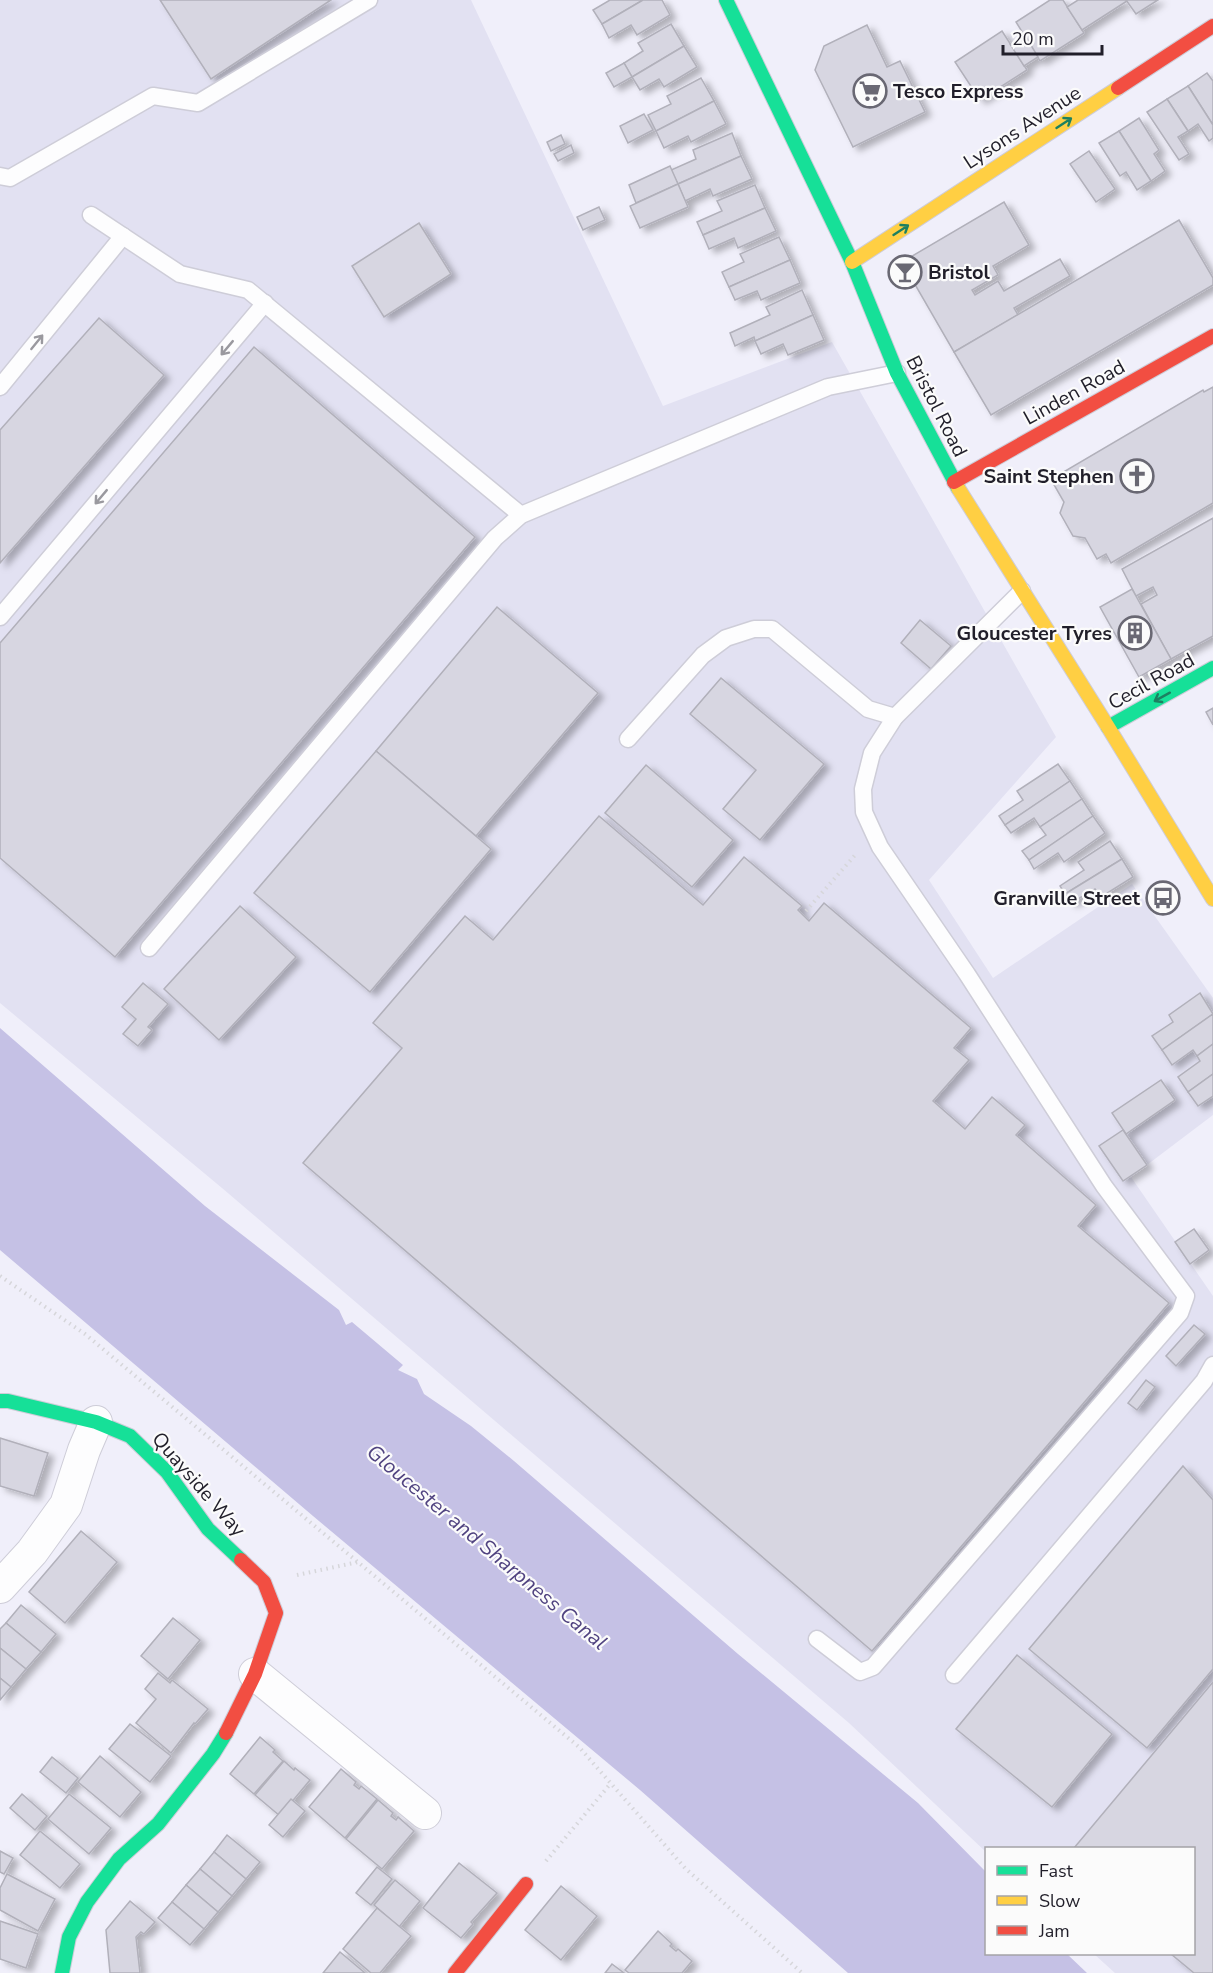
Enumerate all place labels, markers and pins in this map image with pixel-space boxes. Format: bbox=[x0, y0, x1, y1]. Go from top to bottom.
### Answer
supermarket icon: Tesco Express bbox=[852, 73, 888, 109]
place label: Tesco Express bbox=[893, 78, 1024, 105]
bar icon: Bristol bbox=[887, 254, 923, 290]
place label: Bristol bbox=[928, 259, 990, 286]
church icon: Saint Stephen bbox=[1119, 458, 1155, 494]
place label: Saint Stephen bbox=[983, 463, 1114, 490]
building icon: Gloucester Tyres bbox=[1117, 615, 1153, 651]
place label: Gloucester Tyres bbox=[957, 620, 1112, 647]
bus stop icon: Granville Street bbox=[1145, 880, 1181, 916]
place label: Granville Street bbox=[993, 885, 1140, 912]

